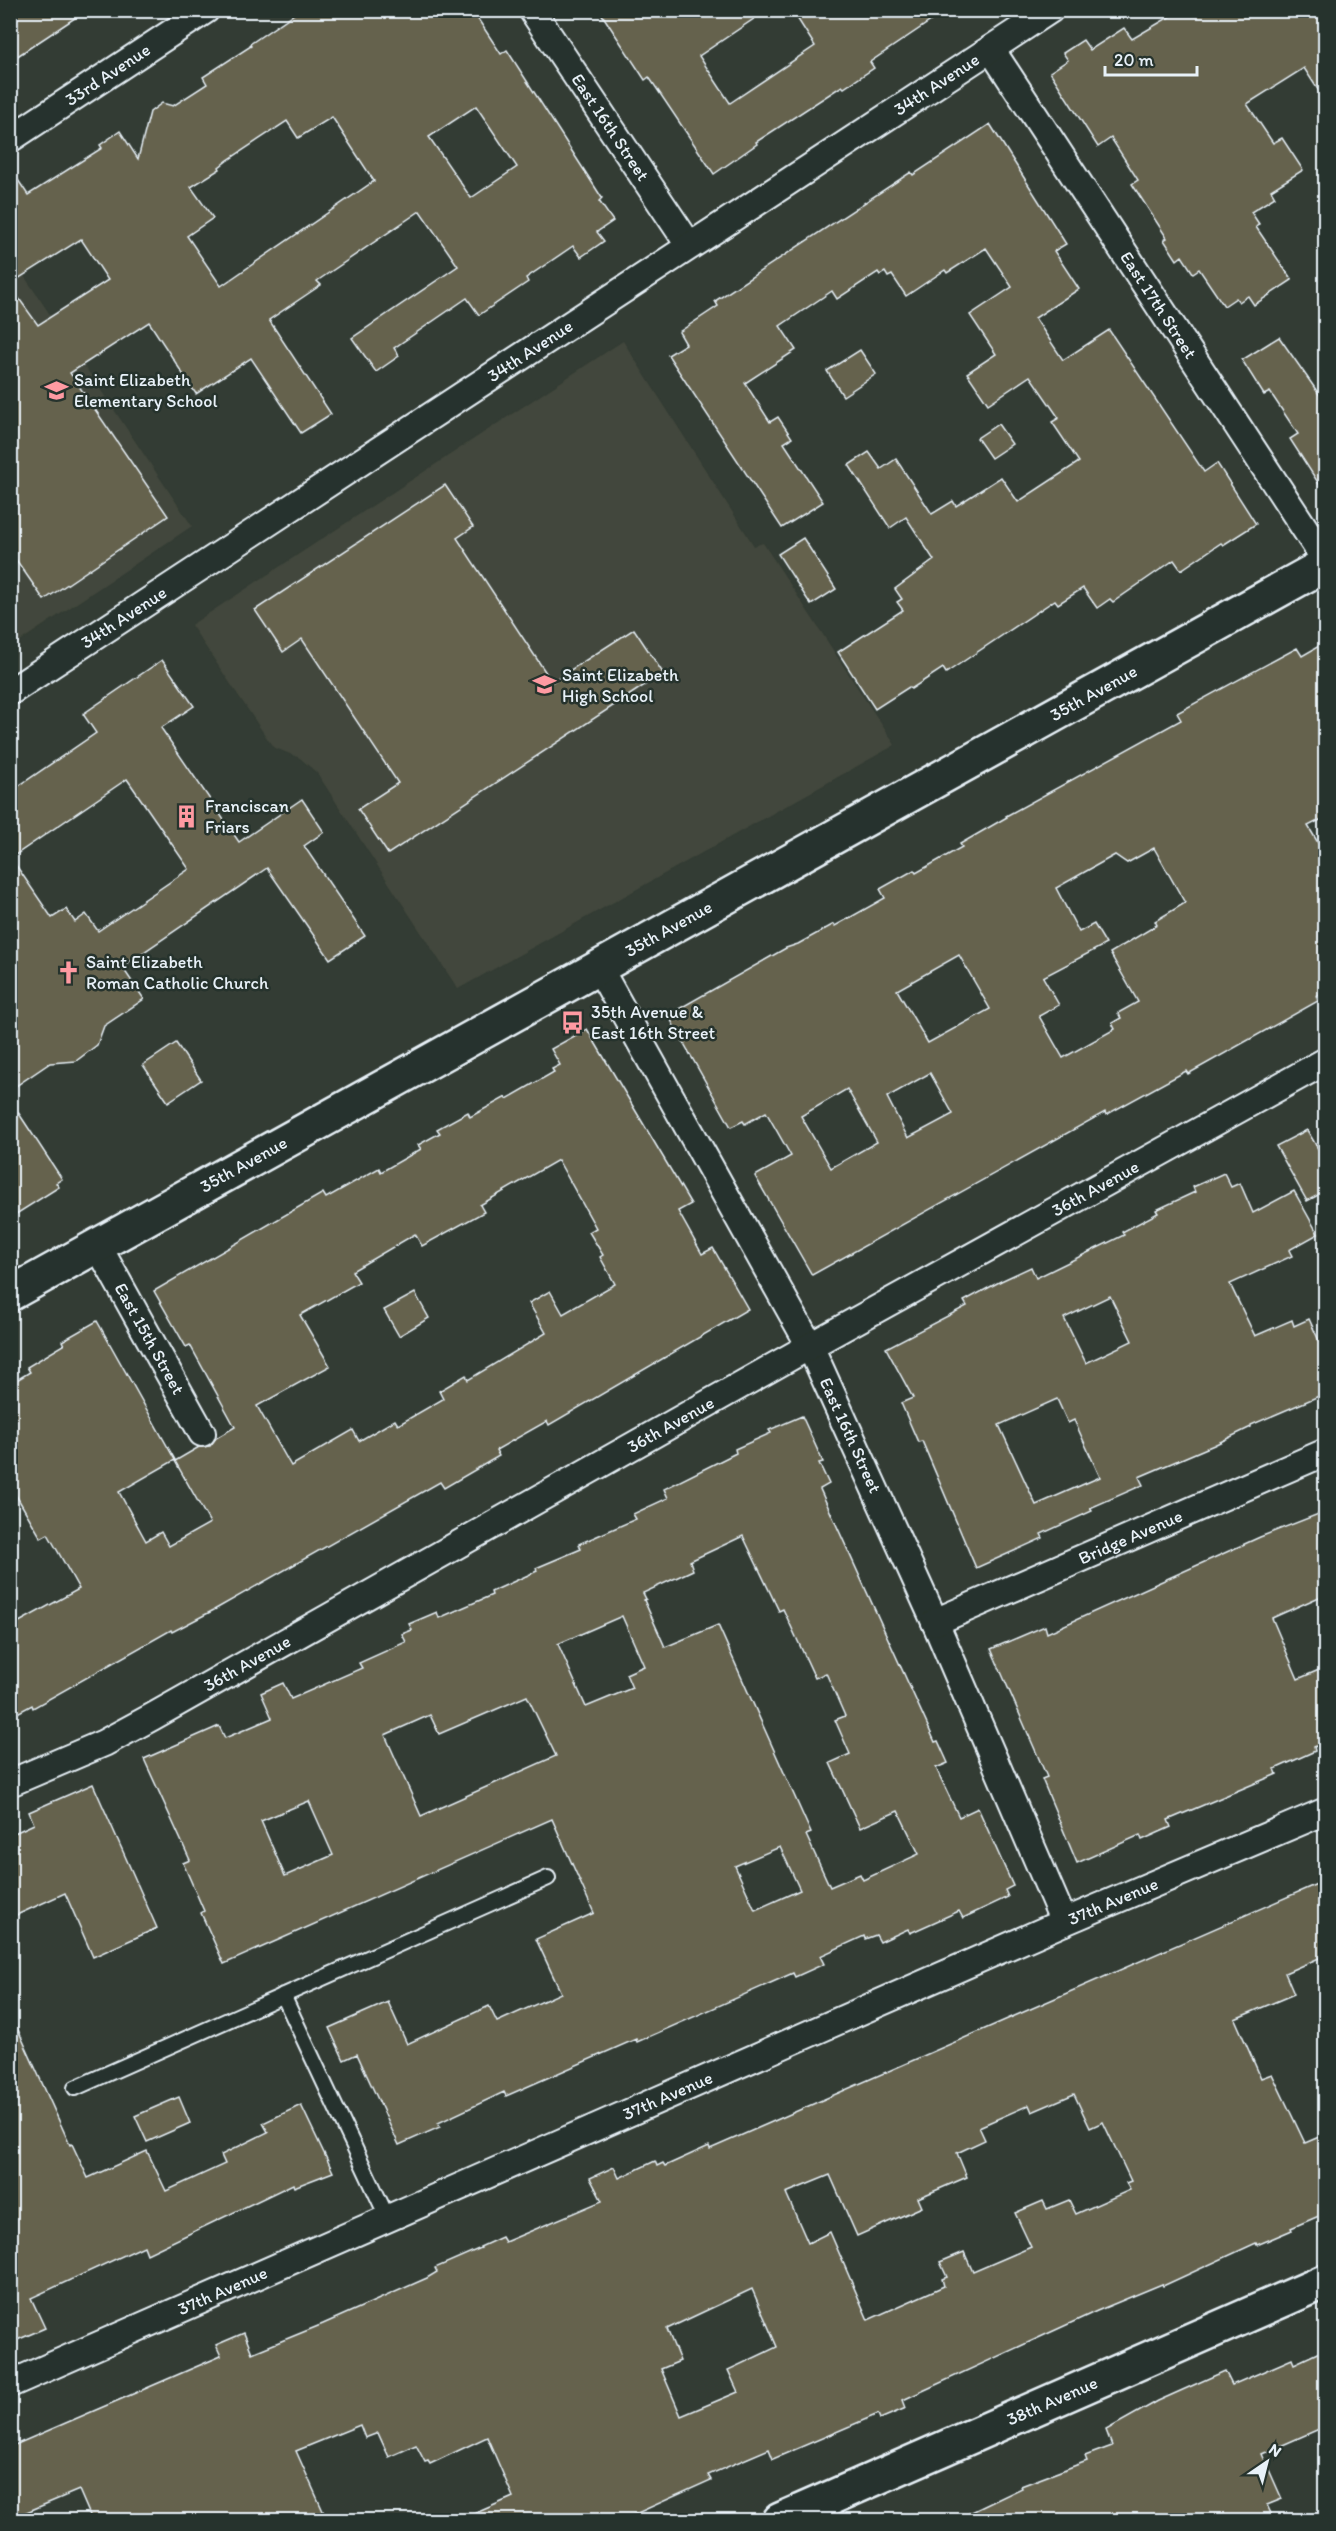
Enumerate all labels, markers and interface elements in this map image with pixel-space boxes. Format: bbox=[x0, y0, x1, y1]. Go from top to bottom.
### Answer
street label: 33rd Avenue bbox=[61, 39, 155, 111]
scale bar bbox=[1105, 39, 1196, 77]
street label: 34th Avenue bbox=[890, 48, 983, 120]
text: 20 m bbox=[1114, 49, 1154, 71]
street label: East 16th Street bbox=[567, 69, 654, 185]
street label: East 17th Street bbox=[1115, 247, 1202, 363]
street label: 34th Avenue bbox=[483, 315, 577, 387]
place label: Saint Elizabeth Elementary School bbox=[74, 369, 218, 412]
school or university icon: Saint Elizabeth Elementary School bbox=[43, 377, 69, 403]
street label: 34th Avenue bbox=[77, 581, 171, 653]
street label: 35th Avenue bbox=[1046, 660, 1141, 726]
place label: Saint Elizabeth High School bbox=[562, 664, 679, 707]
school or university icon: Saint Elizabeth High School bbox=[531, 672, 557, 698]
place label: Franciscan Friars bbox=[205, 795, 289, 838]
building icon: Franciscan Friars bbox=[174, 803, 200, 829]
street label: 35th Avenue bbox=[621, 896, 716, 962]
place label: Saint Elizabeth Roman Catholic Church bbox=[86, 951, 269, 994]
church icon: Saint Elizabeth Roman Catholic Church bbox=[55, 959, 81, 985]
place label: 35th Avenue & East 16th Street bbox=[591, 1001, 716, 1044]
bus stop icon: 35th Avenue & East 16th Street bbox=[560, 1009, 586, 1035]
street label: 35th Avenue bbox=[196, 1131, 291, 1198]
street label: 36th Avenue bbox=[1048, 1155, 1143, 1221]
street label: East 15th Street bbox=[110, 1279, 189, 1399]
street label: East 16th Street bbox=[815, 1374, 886, 1497]
street label: 36th Avenue bbox=[623, 1391, 718, 1458]
street label: Bridge Avenue bbox=[1075, 1505, 1186, 1569]
street label: 36th Avenue bbox=[200, 1630, 295, 1697]
street label: 37th Avenue bbox=[1065, 1872, 1161, 1930]
street label: 37th Avenue bbox=[619, 2066, 716, 2125]
street label: 37th Avenue bbox=[174, 2262, 271, 2320]
street label: 38th Avenue bbox=[1003, 2371, 1101, 2430]
north arrow bbox=[1237, 2432, 1297, 2492]
text: N bbox=[1265, 2439, 1285, 2461]

